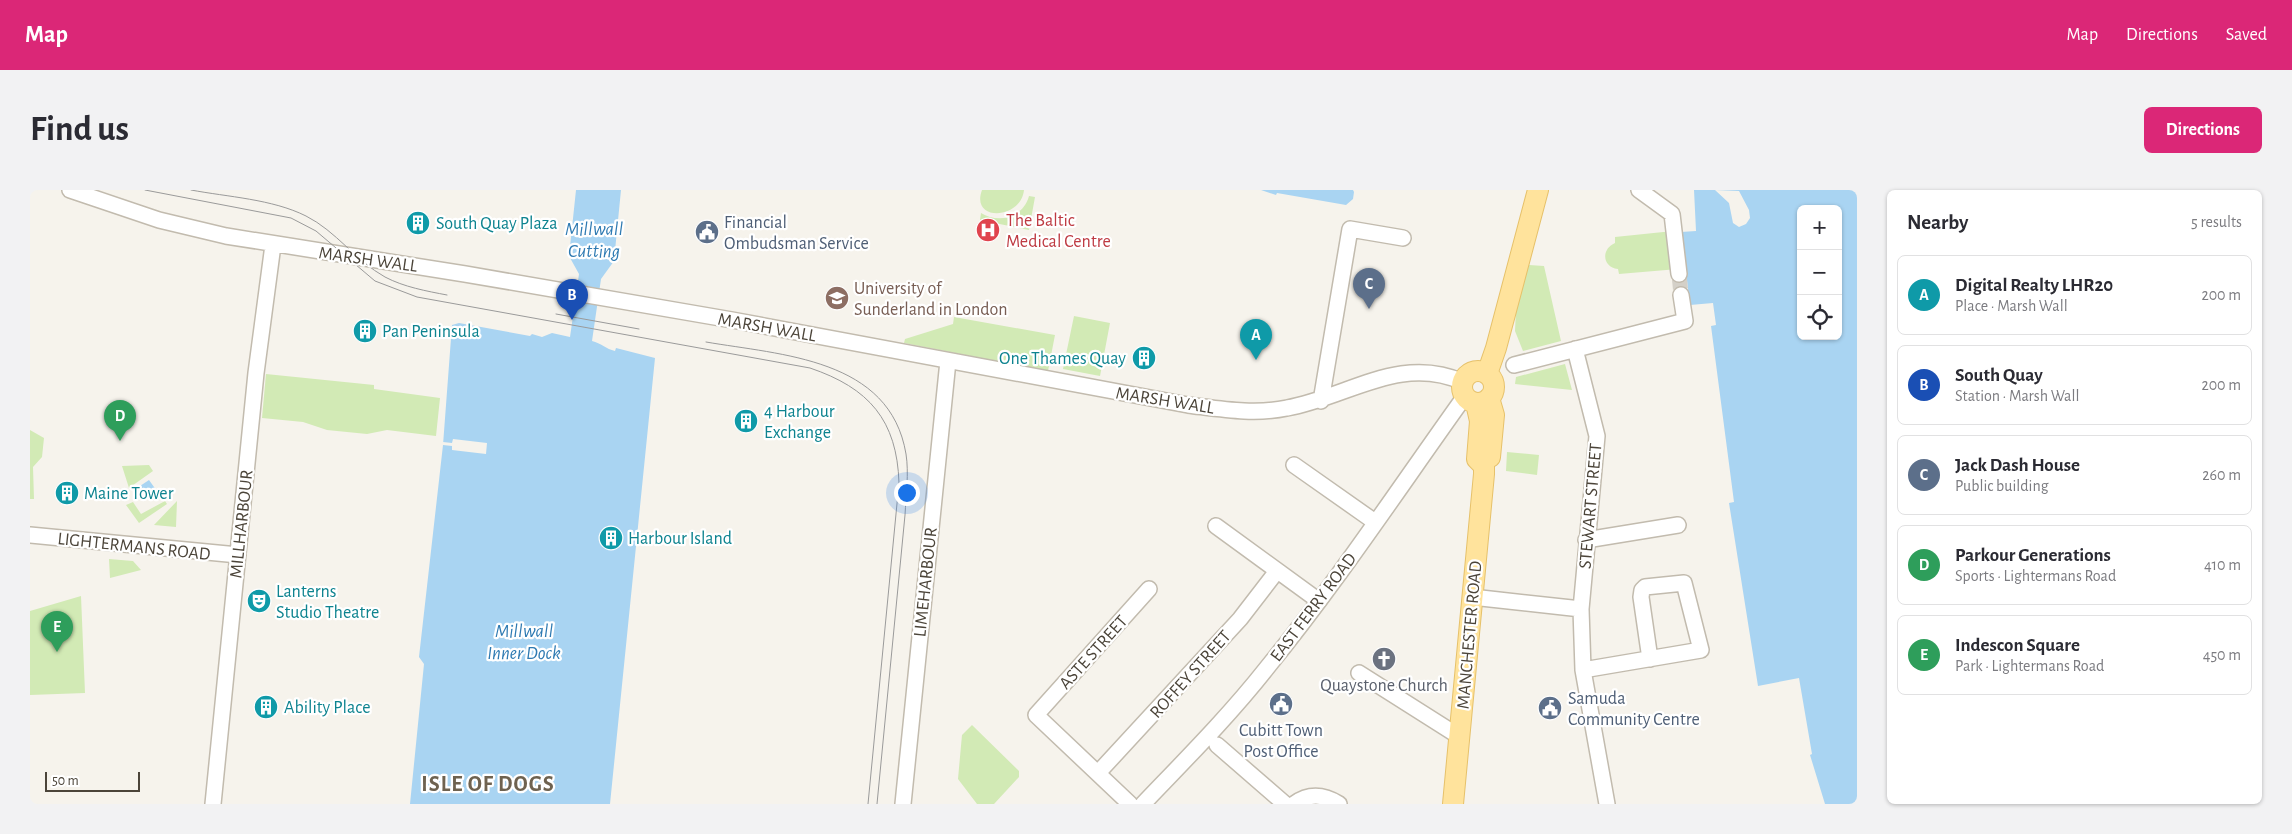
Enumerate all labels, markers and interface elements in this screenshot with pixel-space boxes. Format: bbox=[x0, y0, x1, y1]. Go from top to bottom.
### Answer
text: Map bbox=[25, 23, 68, 47]
text: Map bbox=[2067, 26, 2098, 44]
text: Directions bbox=[2126, 26, 2198, 44]
text: Saved bbox=[2226, 26, 2267, 44]
button: Directions bbox=[2144, 107, 2262, 153]
text: Find us bbox=[30, 112, 129, 147]
map controls bbox=[1797, 205, 1842, 340]
button: + bbox=[1797, 205, 1842, 250]
building icon: South Quay Plaza bbox=[405, 210, 431, 236]
place label: The Baltic Medical Centre bbox=[1006, 212, 1111, 251]
text: Nearby bbox=[1907, 212, 1968, 233]
place label: Financial Ombudsman Service bbox=[724, 214, 869, 253]
text: 5 results bbox=[2191, 214, 2242, 230]
place label: South Quay Plaza bbox=[436, 215, 558, 233]
hospital icon: The Baltic Medical Centre bbox=[975, 217, 1001, 243]
public building icon: Financial Ombudsman Service bbox=[694, 219, 720, 245]
water label: Millwall Cutting bbox=[565, 220, 623, 261]
street label: MARSH WALL bbox=[317, 244, 419, 276]
button: − bbox=[1797, 250, 1842, 295]
pin: C bbox=[1353, 268, 1385, 309]
text: Digital Realty LHR20 bbox=[1955, 276, 2113, 295]
pin: B bbox=[556, 279, 588, 320]
place label: University of Sunderland in London bbox=[854, 280, 1007, 319]
school or university icon: University of Sunderland in London bbox=[824, 285, 850, 311]
text: A bbox=[1919, 287, 1929, 303]
text: 200 m bbox=[2201, 287, 2241, 303]
button: locate bbox=[1797, 295, 1842, 340]
text: Place · Marsh Wall bbox=[1955, 298, 2068, 314]
street label: MARSH WALL bbox=[716, 310, 818, 346]
building icon: Pan Peninsula bbox=[352, 318, 378, 344]
pin: A bbox=[1240, 319, 1272, 360]
place label: Pan Peninsula bbox=[382, 323, 480, 341]
building icon: One Thames Quay bbox=[1131, 345, 1157, 371]
place label: One Thames Quay bbox=[999, 350, 1126, 368]
text: South Quay bbox=[1955, 366, 2043, 385]
text: B bbox=[1919, 377, 1929, 393]
text: 200 m bbox=[2201, 377, 2241, 393]
street label: MARSH WALL bbox=[1114, 384, 1216, 418]
text: Station · Marsh Wall bbox=[1955, 388, 2079, 404]
pin: D bbox=[104, 400, 136, 441]
place label: 4 Harbour Exchange bbox=[764, 403, 835, 442]
building icon: 4 Harbour Exchange bbox=[733, 408, 759, 434]
street label: STEWART STREET bbox=[1577, 442, 1605, 570]
text: Jack Dash House bbox=[1955, 456, 2080, 475]
text: C bbox=[1920, 467, 1928, 483]
text: 260 m bbox=[2202, 467, 2241, 483]
street label: MILLHARBOUR bbox=[227, 469, 257, 579]
text: Public building bbox=[1955, 478, 2049, 494]
building icon: Maine Tower bbox=[54, 480, 80, 506]
your location bbox=[894, 480, 920, 506]
place label: Maine Tower bbox=[84, 485, 174, 503]
building icon: Harbour Island bbox=[598, 525, 624, 551]
street label: LIMEHARBOUR bbox=[911, 526, 941, 638]
street label: LIGHTERMANS ROAD bbox=[57, 530, 211, 564]
place label: Harbour Island bbox=[628, 530, 732, 548]
text: Parkour Generations bbox=[1955, 546, 2111, 565]
street label: EAST FERRY ROAD bbox=[1267, 550, 1360, 665]
text: D bbox=[1919, 557, 1929, 573]
text: 410 m bbox=[2204, 557, 2241, 573]
street label: MANCHESTER ROAD bbox=[1455, 560, 1485, 710]
text: Sports · Lightermans Road bbox=[1955, 568, 2116, 584]
place label: Lanterns Studio Theatre bbox=[276, 583, 379, 622]
theatre icon: Lanterns Studio Theatre bbox=[246, 588, 272, 614]
pin: E bbox=[41, 611, 73, 652]
street label: ASTE STREET bbox=[1056, 612, 1131, 693]
water label: Millwall Inner Dock bbox=[487, 622, 561, 663]
street label: ROFFEY STREET bbox=[1147, 627, 1235, 722]
text: Indescon Square bbox=[1955, 636, 2080, 655]
church icon: Quaystone Church bbox=[1371, 646, 1397, 672]
text: E bbox=[1920, 647, 1928, 663]
text: 450 m bbox=[2203, 647, 2241, 663]
text: Park · Lightermans Road bbox=[1955, 658, 2104, 674]
place label: Quaystone Church bbox=[1320, 677, 1448, 695]
place label: Samuda Community Centre bbox=[1568, 690, 1700, 729]
public building icon: Cubitt Town Post Office bbox=[1268, 691, 1294, 717]
building icon: Ability Place bbox=[253, 694, 279, 720]
public building icon: Samuda Community Centre bbox=[1537, 695, 1563, 721]
place label: Ability Place bbox=[284, 699, 371, 717]
place label: Cubitt Town Post Office bbox=[1239, 722, 1323, 761]
scale bar bbox=[45, 769, 140, 792]
district label: ISLE OF DOGS bbox=[421, 773, 555, 795]
text: 50 m bbox=[52, 774, 79, 788]

